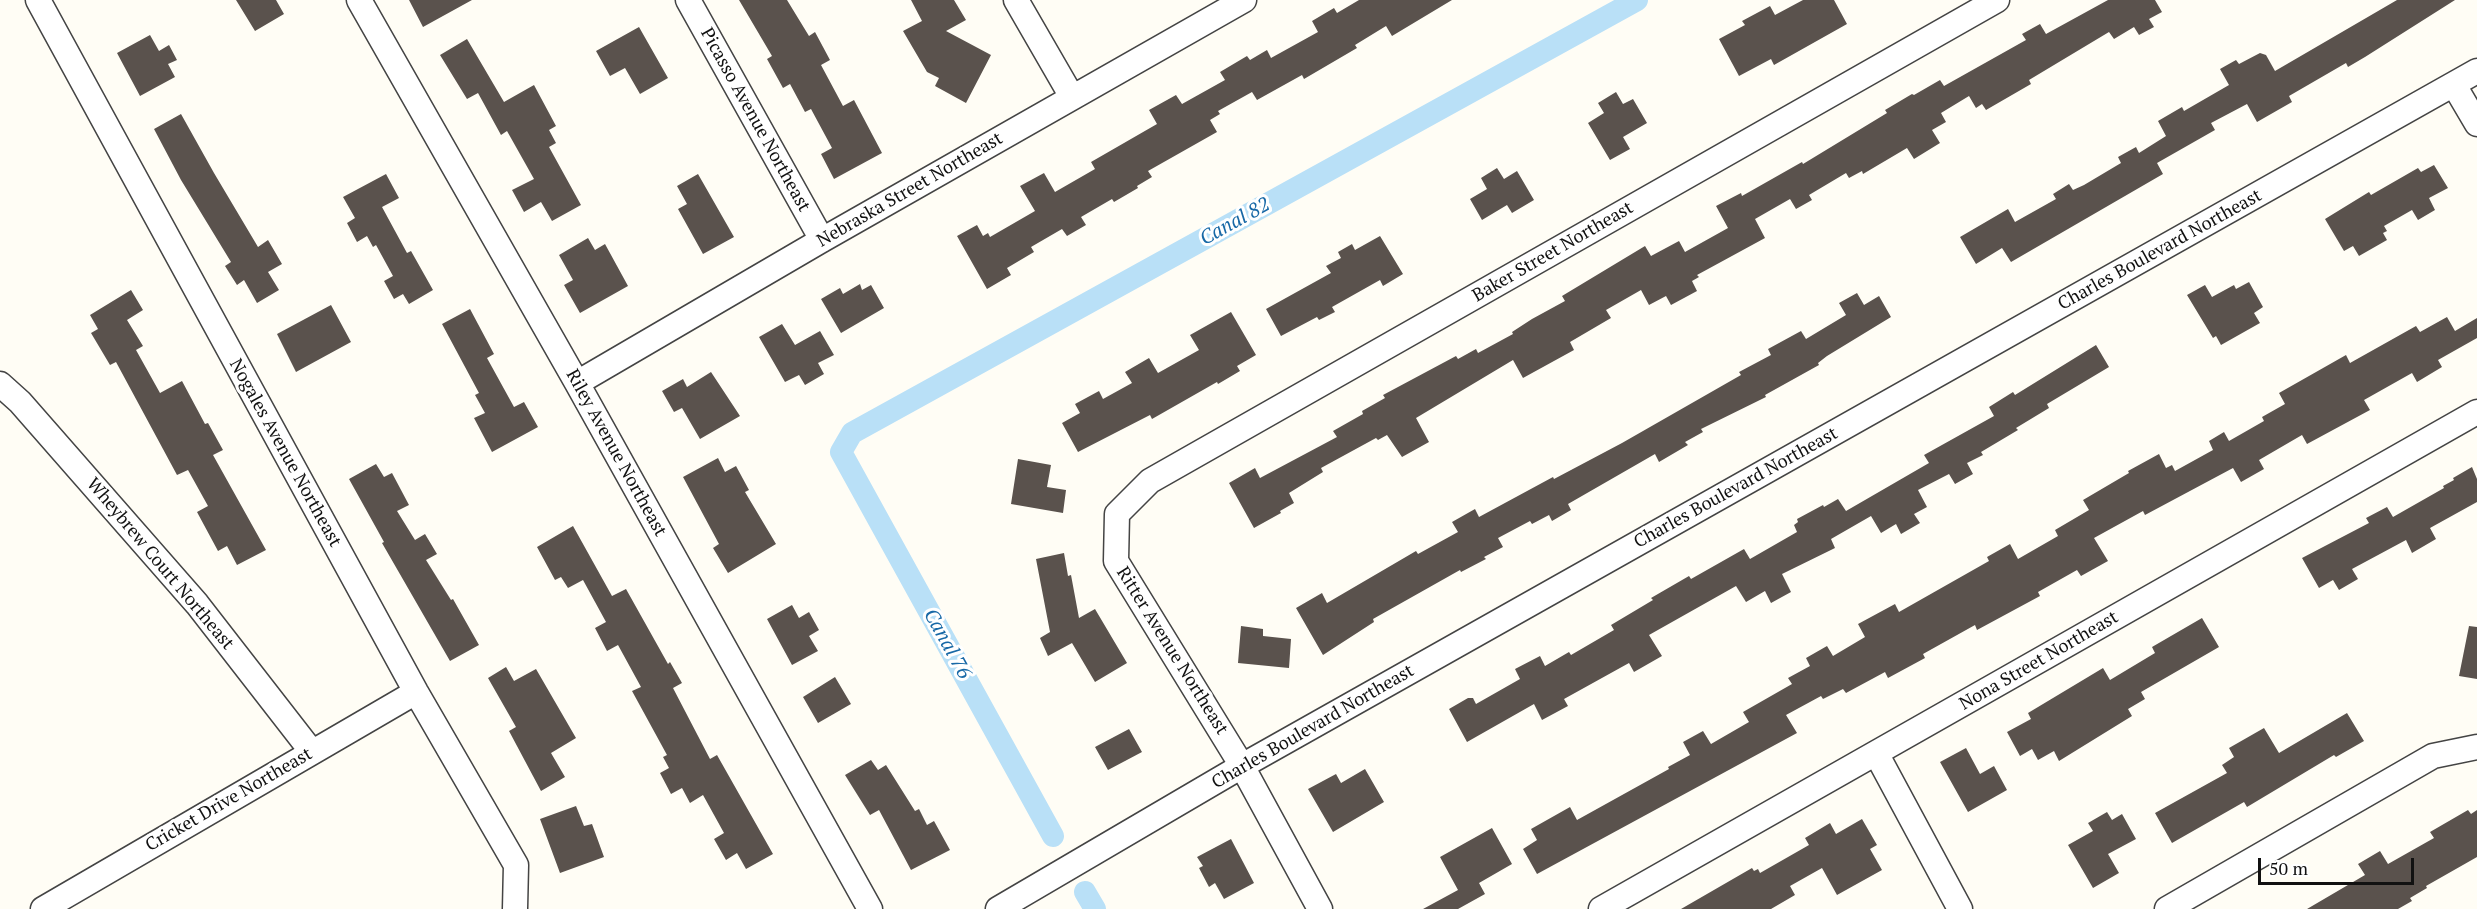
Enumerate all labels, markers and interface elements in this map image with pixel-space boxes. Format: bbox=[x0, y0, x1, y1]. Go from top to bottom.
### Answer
street label: Picasso Avenue Northeast bbox=[695, 24, 815, 216]
street label: Nebraska Street Northeast bbox=[813, 128, 1007, 252]
street label: Charles Boulevard Northeast bbox=[2054, 185, 2266, 315]
water label: Canal 82 bbox=[1196, 193, 1274, 251]
street label: Baker Street Northeast bbox=[1469, 197, 1637, 307]
street label: Nogales Avenue Northeast bbox=[224, 355, 346, 551]
street label: Riley Avenue Northeast bbox=[561, 366, 671, 540]
street label: Charles Boulevard Northeast bbox=[1630, 423, 1842, 553]
street label: Wheybrew Court Northeast bbox=[82, 474, 238, 654]
street label: Ritter Avenue Northeast bbox=[1111, 563, 1233, 739]
water label: Canal 76 bbox=[918, 605, 976, 683]
street label: Nona Street Northeast bbox=[1956, 607, 2122, 715]
street label: Charles Boulevard Northeast bbox=[1208, 660, 1418, 794]
street label: Cricket Drive Northeast bbox=[142, 743, 316, 857]
scale bar bbox=[2261, 846, 2417, 884]
text: 50 m bbox=[2269, 856, 2308, 880]

